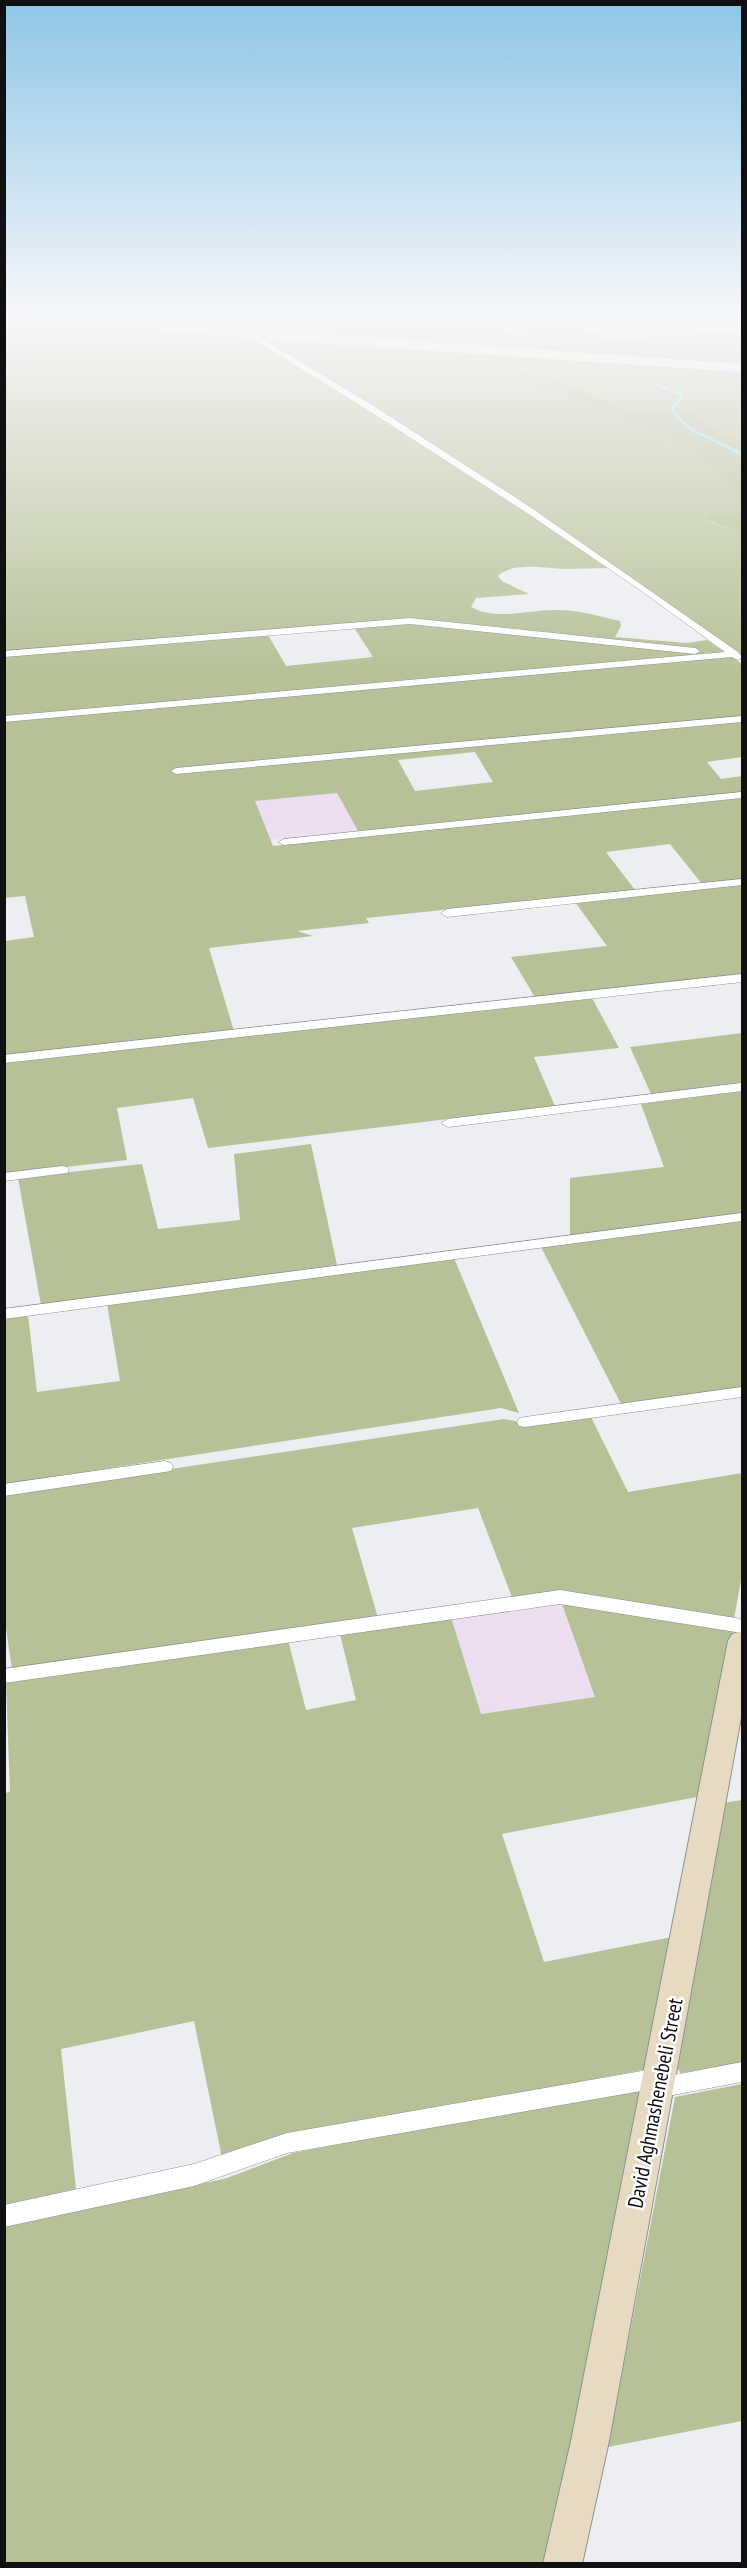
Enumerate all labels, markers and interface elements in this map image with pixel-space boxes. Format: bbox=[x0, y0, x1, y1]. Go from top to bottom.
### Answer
street label: David Aghmashenebeli Street bbox=[621, 1996, 689, 2210]

